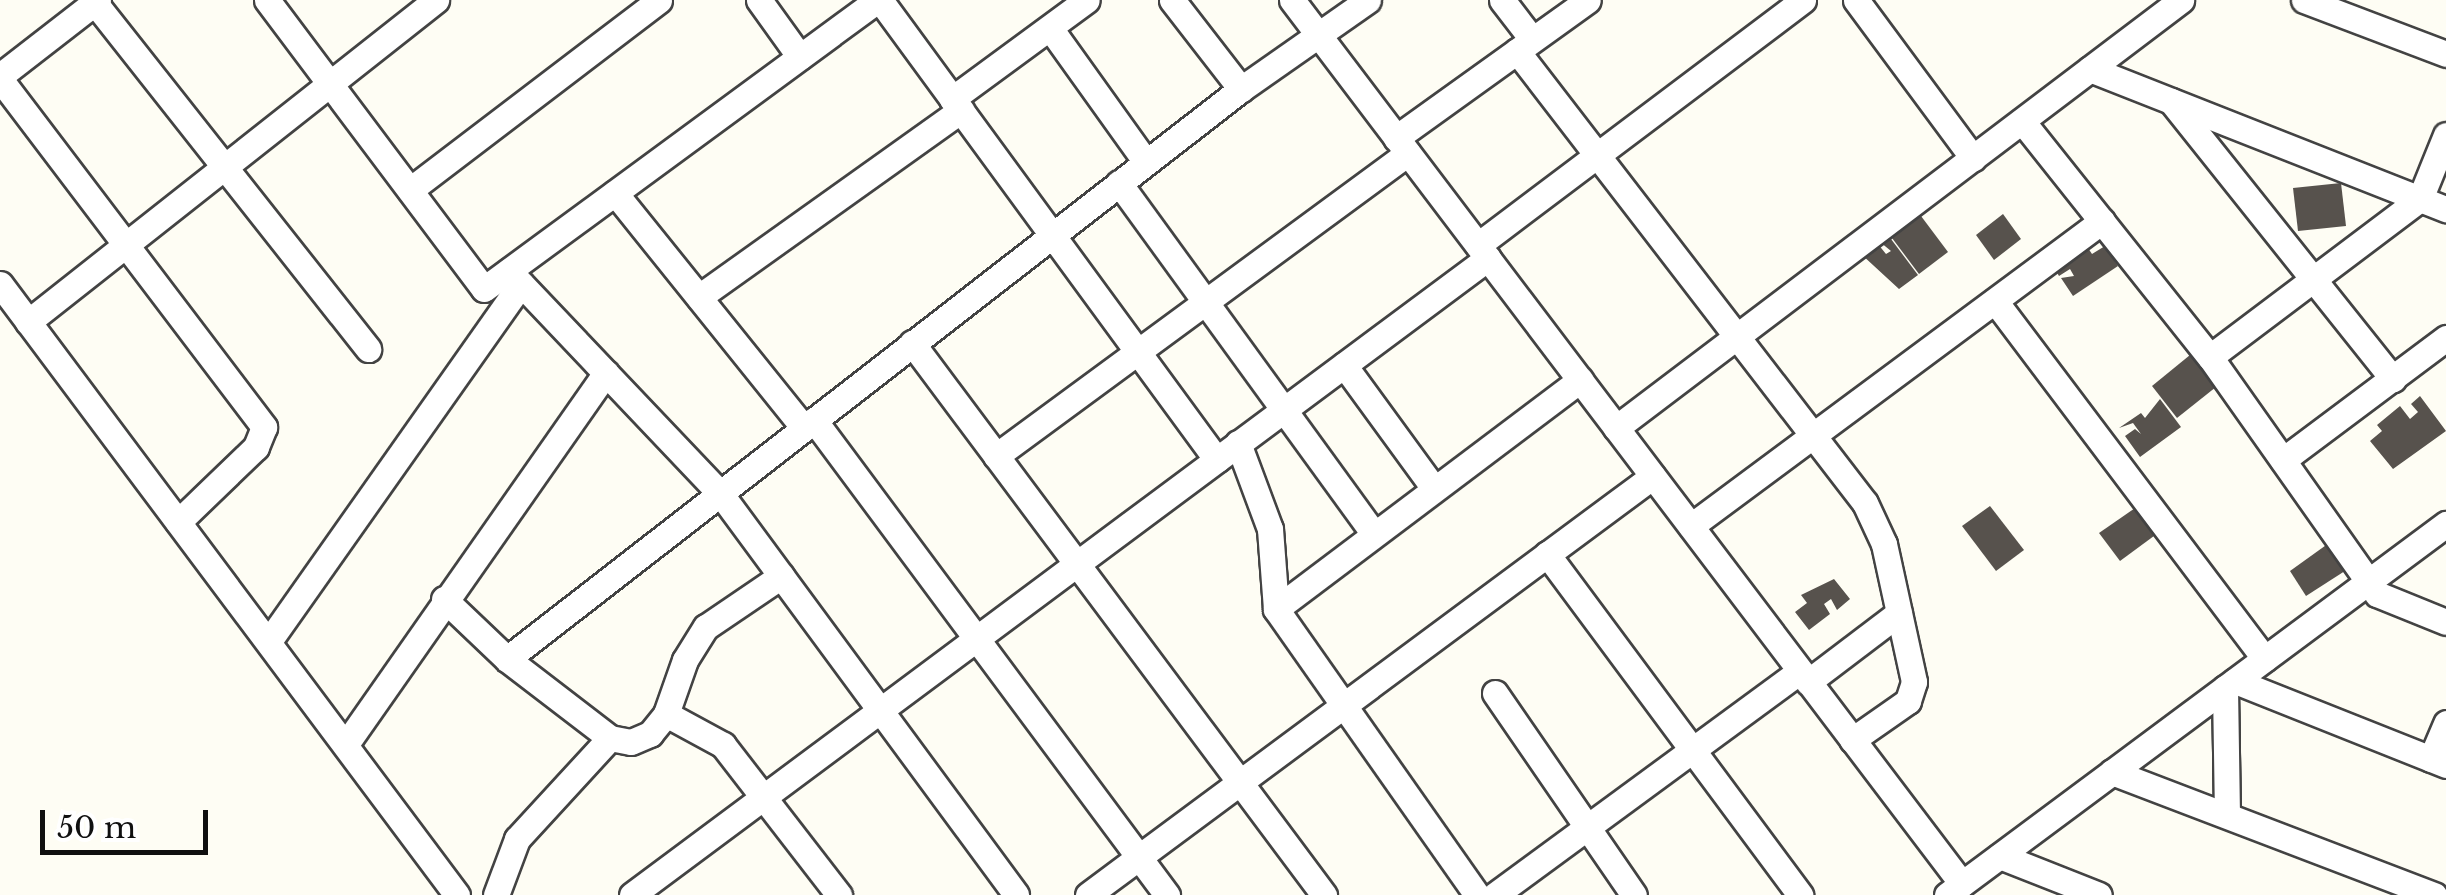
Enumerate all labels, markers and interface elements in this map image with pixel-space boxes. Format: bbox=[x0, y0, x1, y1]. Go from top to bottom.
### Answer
scale bar bbox=[45, 790, 212, 852]
text: 50 m bbox=[57, 809, 136, 846]

